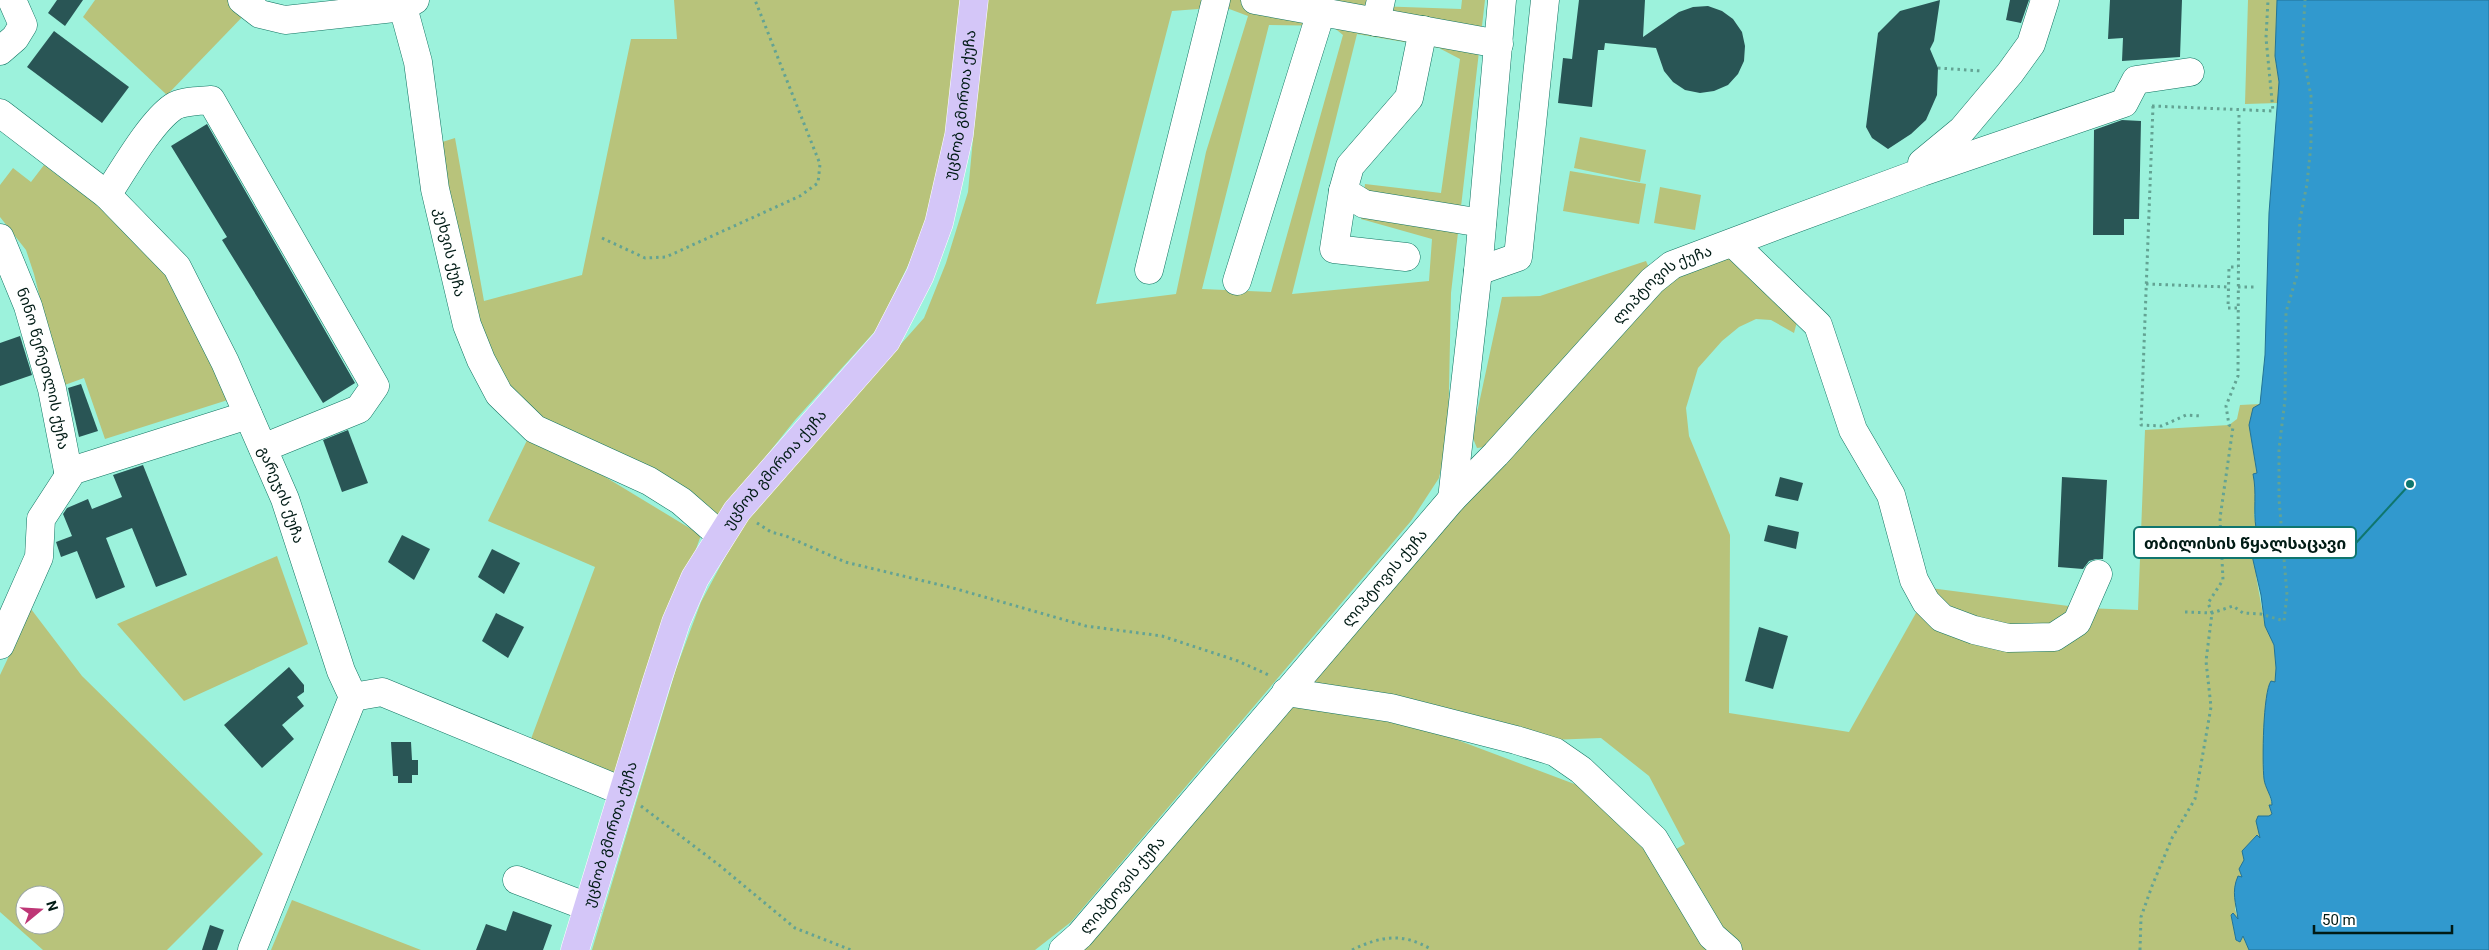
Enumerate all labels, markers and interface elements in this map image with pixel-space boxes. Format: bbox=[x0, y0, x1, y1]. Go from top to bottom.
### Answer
street label: უცნობ გმირთა ქუჩა bbox=[940, 29, 980, 182]
street label: კეხვის ქუჩა bbox=[431, 206, 469, 299]
street label: ლიპტოვის ქუჩა bbox=[1609, 242, 1714, 328]
street label: ნინო წერეთლის ქუჩა bbox=[12, 285, 73, 451]
street label: უცნობ გმირთა ქუჩა bbox=[719, 406, 830, 533]
street label: გარეჯის ქუჩა bbox=[254, 444, 308, 546]
street label: ლიპტოვის ქუჩა bbox=[1338, 526, 1431, 630]
callout: თბილისის წყალსაცავი bbox=[2134, 527, 2356, 558]
text: თბილისის წყალსაცავი bbox=[2144, 534, 2346, 554]
street label: უცნობ გმირთა ქუჩა bbox=[580, 759, 641, 909]
street label: ლიპტოვის ქუჩა bbox=[1076, 833, 1169, 938]
north arrow bbox=[15, 885, 65, 935]
text: N bbox=[43, 899, 62, 913]
scale bar bbox=[2314, 902, 2452, 934]
text: 50 m bbox=[2322, 911, 2356, 929]

